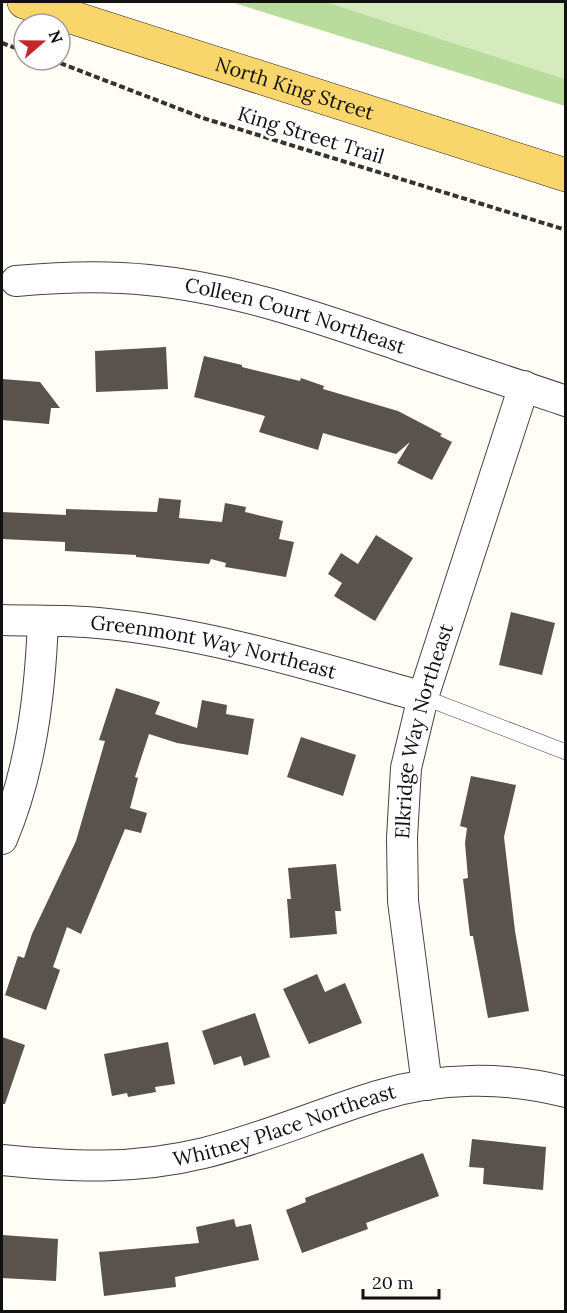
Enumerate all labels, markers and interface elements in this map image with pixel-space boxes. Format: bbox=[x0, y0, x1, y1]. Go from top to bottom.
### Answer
north arrow bbox=[12, 12, 72, 72]
text: N bbox=[45, 28, 68, 46]
street label: North King Street bbox=[212, 51, 377, 125]
street label: King Street Trail bbox=[235, 100, 388, 169]
street label: Colleen Court Northeast bbox=[183, 272, 409, 359]
street label: Greenmont Way Northeast bbox=[90, 609, 340, 684]
street label: Elkridge Way Northeast bbox=[389, 620, 458, 840]
street label: Whitney Place Northeast bbox=[171, 1078, 399, 1171]
scale bar bbox=[363, 1262, 440, 1300]
text: 20 m bbox=[372, 1271, 414, 1294]

